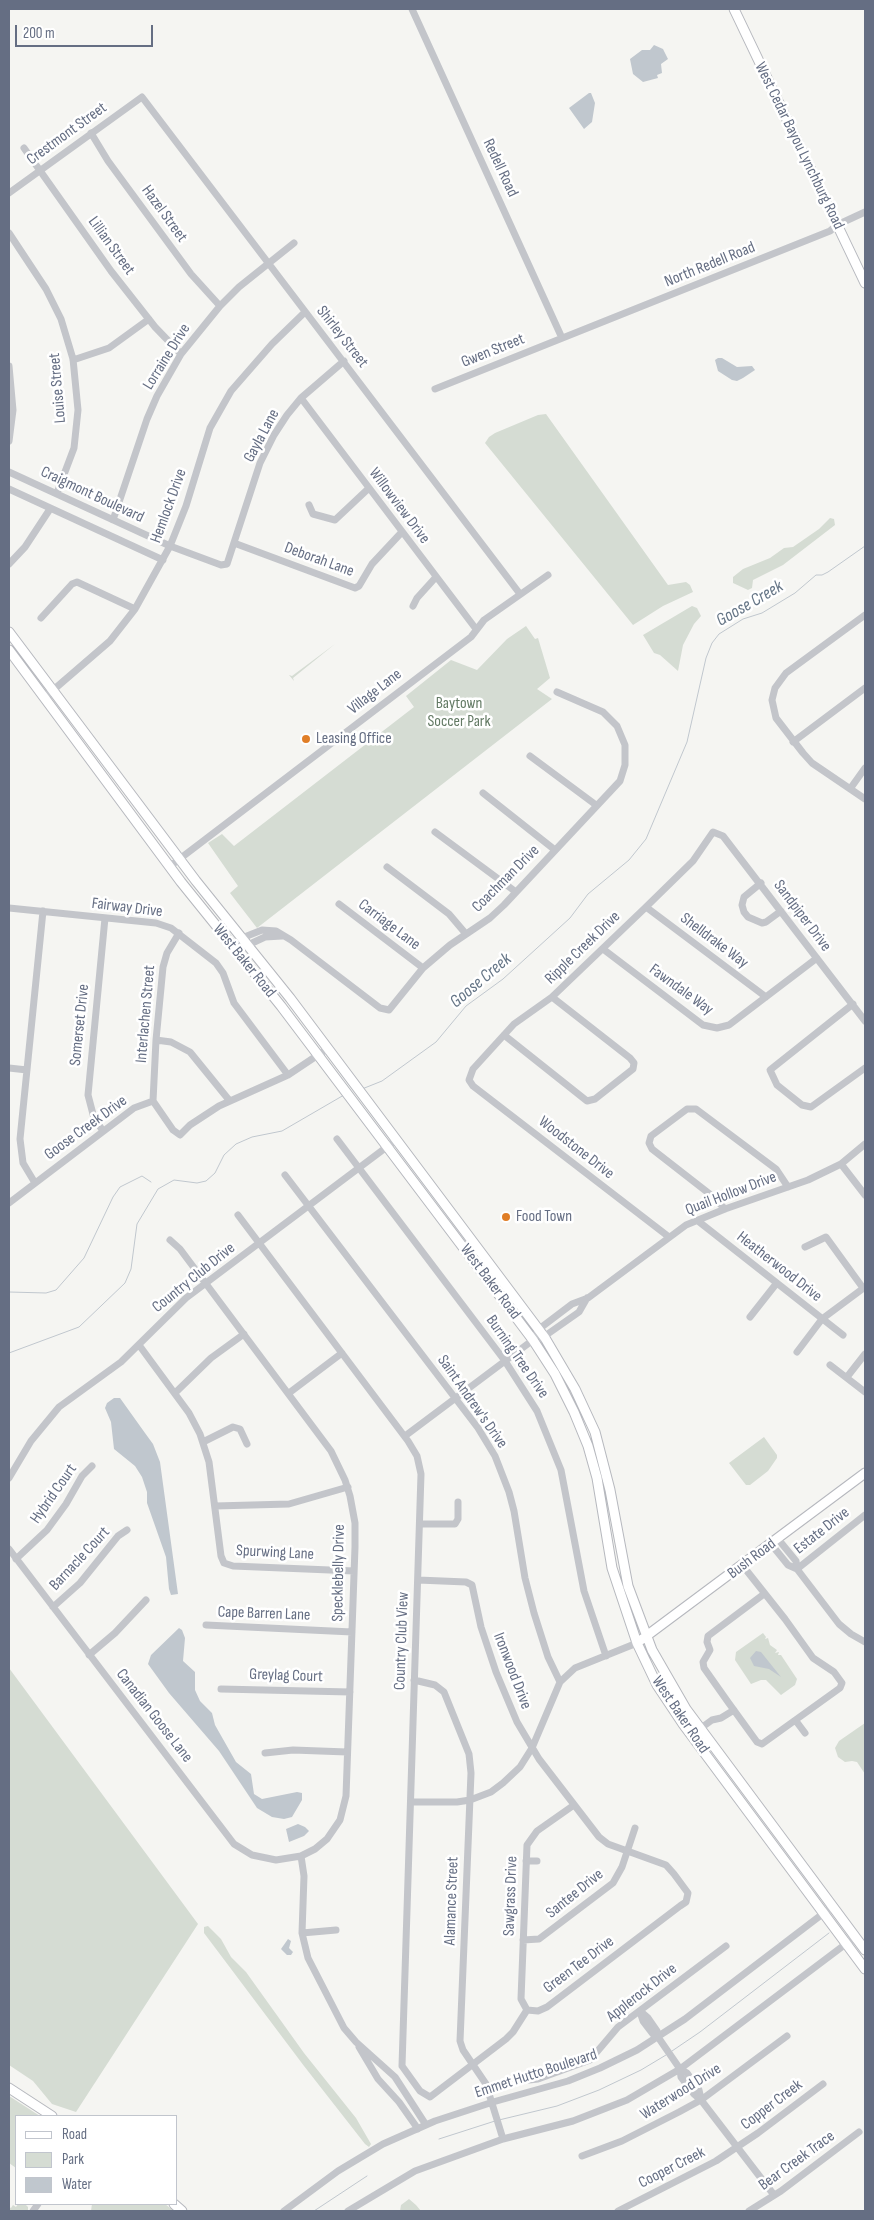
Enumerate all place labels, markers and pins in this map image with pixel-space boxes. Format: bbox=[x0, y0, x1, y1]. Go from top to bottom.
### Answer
place label: Leasing Office bbox=[316, 729, 392, 749]
marker: Leasing Office bbox=[300, 733, 312, 745]
place label: Food Town bbox=[516, 1207, 572, 1227]
marker: Food Town bbox=[500, 1211, 512, 1223]

